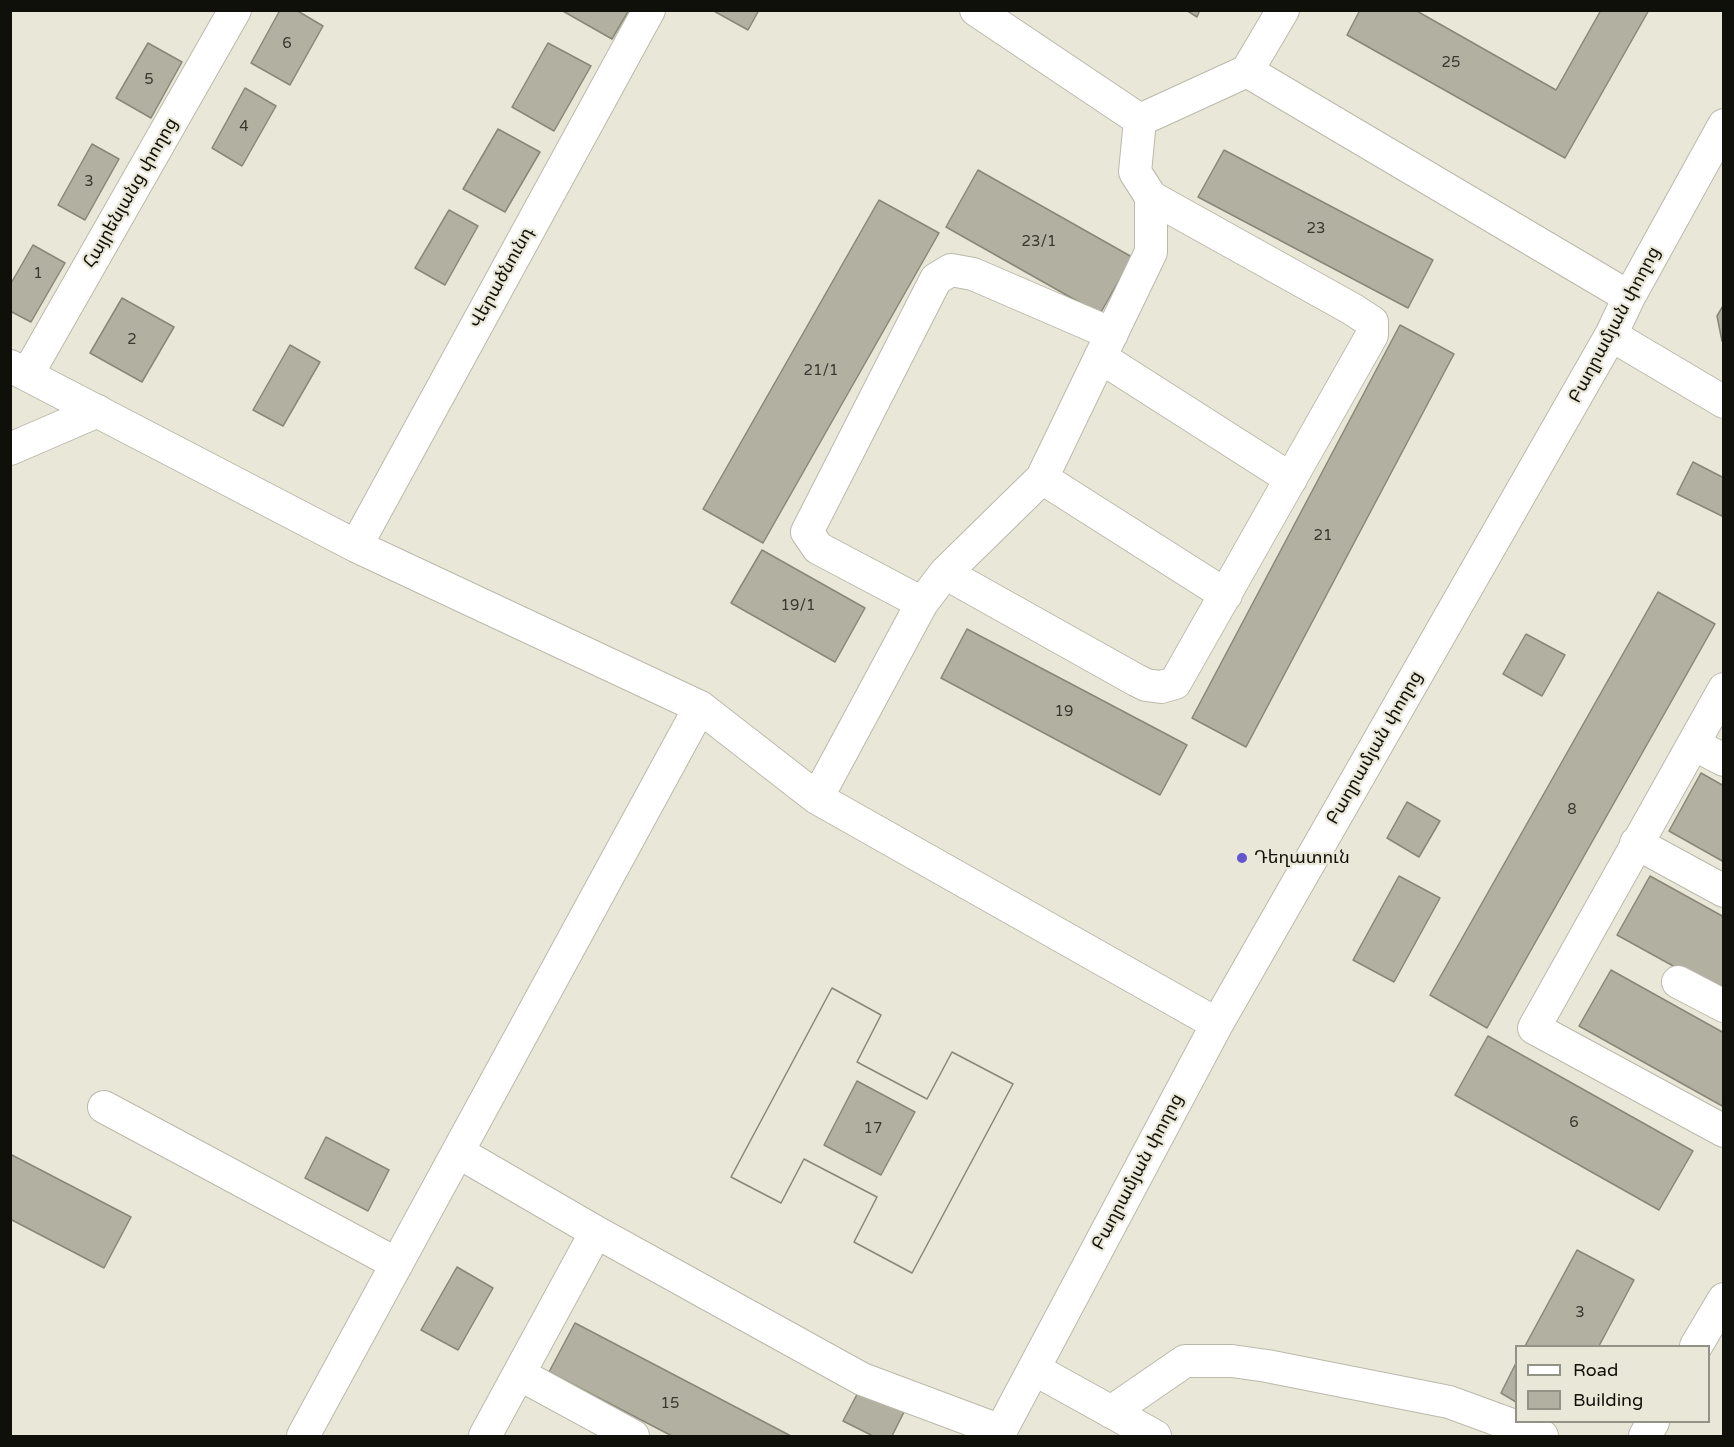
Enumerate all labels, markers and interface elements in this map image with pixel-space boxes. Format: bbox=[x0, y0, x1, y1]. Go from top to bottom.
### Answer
house number: 6 bbox=[282, 35, 292, 53]
house number: 25 bbox=[1442, 54, 1460, 72]
house number: 5 bbox=[144, 71, 154, 89]
street label: Հայրենյանց փողոց bbox=[79, 114, 183, 272]
house number: 4 bbox=[239, 118, 249, 136]
house number: 3 bbox=[84, 173, 94, 191]
house number: 23 bbox=[1307, 220, 1325, 238]
street label: Վերածնունդ bbox=[465, 224, 539, 332]
house number: 23/1 bbox=[1022, 233, 1056, 251]
street label: Բաղրամյան փողոց bbox=[1565, 243, 1665, 407]
house number: 1 bbox=[33, 265, 43, 283]
house number: 2 bbox=[127, 331, 137, 349]
house number: 21/1 bbox=[804, 362, 838, 380]
house number: 21 bbox=[1314, 527, 1332, 545]
house number: 19/1 bbox=[781, 597, 815, 615]
street label: Բաղրամյան փողոց bbox=[1322, 667, 1428, 829]
house number: 19 bbox=[1055, 703, 1073, 721]
house number: 8 bbox=[1567, 801, 1577, 819]
place label: Դեղատուն bbox=[1254, 847, 1350, 869]
marker: Դեղատուն bbox=[1235, 851, 1249, 865]
street label: Բաղրամյան փողոց bbox=[1088, 1090, 1188, 1254]
house number: 6 bbox=[1569, 1114, 1579, 1132]
house number: 17 bbox=[864, 1120, 882, 1138]
house number: 3 bbox=[1575, 1304, 1585, 1322]
legend bbox=[1515, 1345, 1710, 1423]
text: Road bbox=[1573, 1359, 1618, 1381]
text: Building bbox=[1573, 1389, 1643, 1411]
house number: 15 bbox=[661, 1395, 679, 1413]

